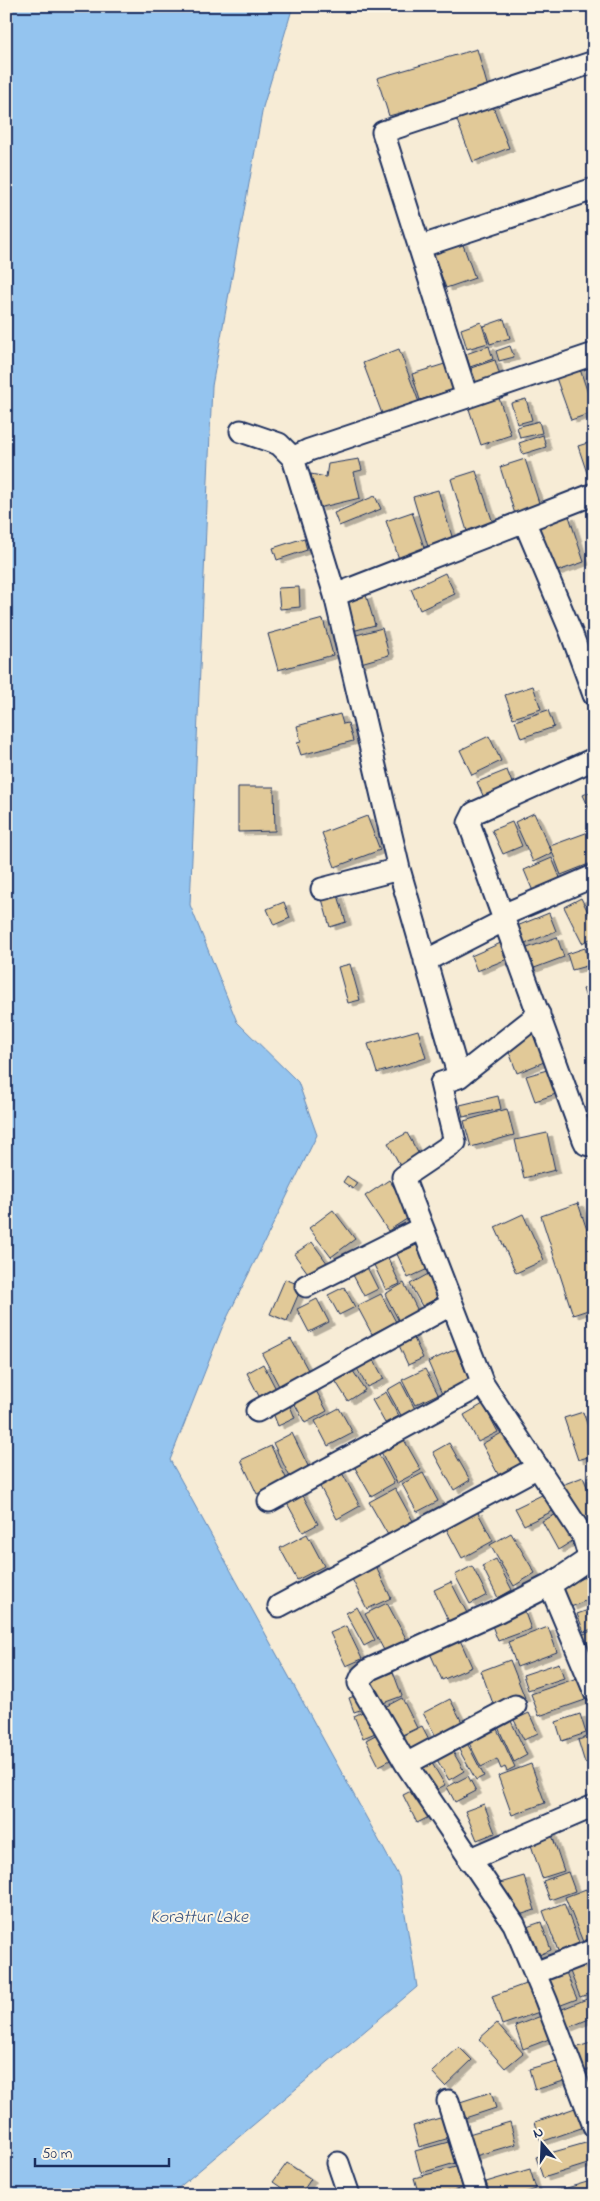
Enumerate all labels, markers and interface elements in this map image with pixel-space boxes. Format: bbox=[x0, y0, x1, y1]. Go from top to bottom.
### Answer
water label: Korattur Lake bbox=[150, 1905, 249, 1931]
north arrow bbox=[518, 2118, 568, 2168]
text: N bbox=[530, 2122, 546, 2145]
scale bar bbox=[35, 2136, 169, 2168]
text: 50 m bbox=[42, 2143, 73, 2165]

